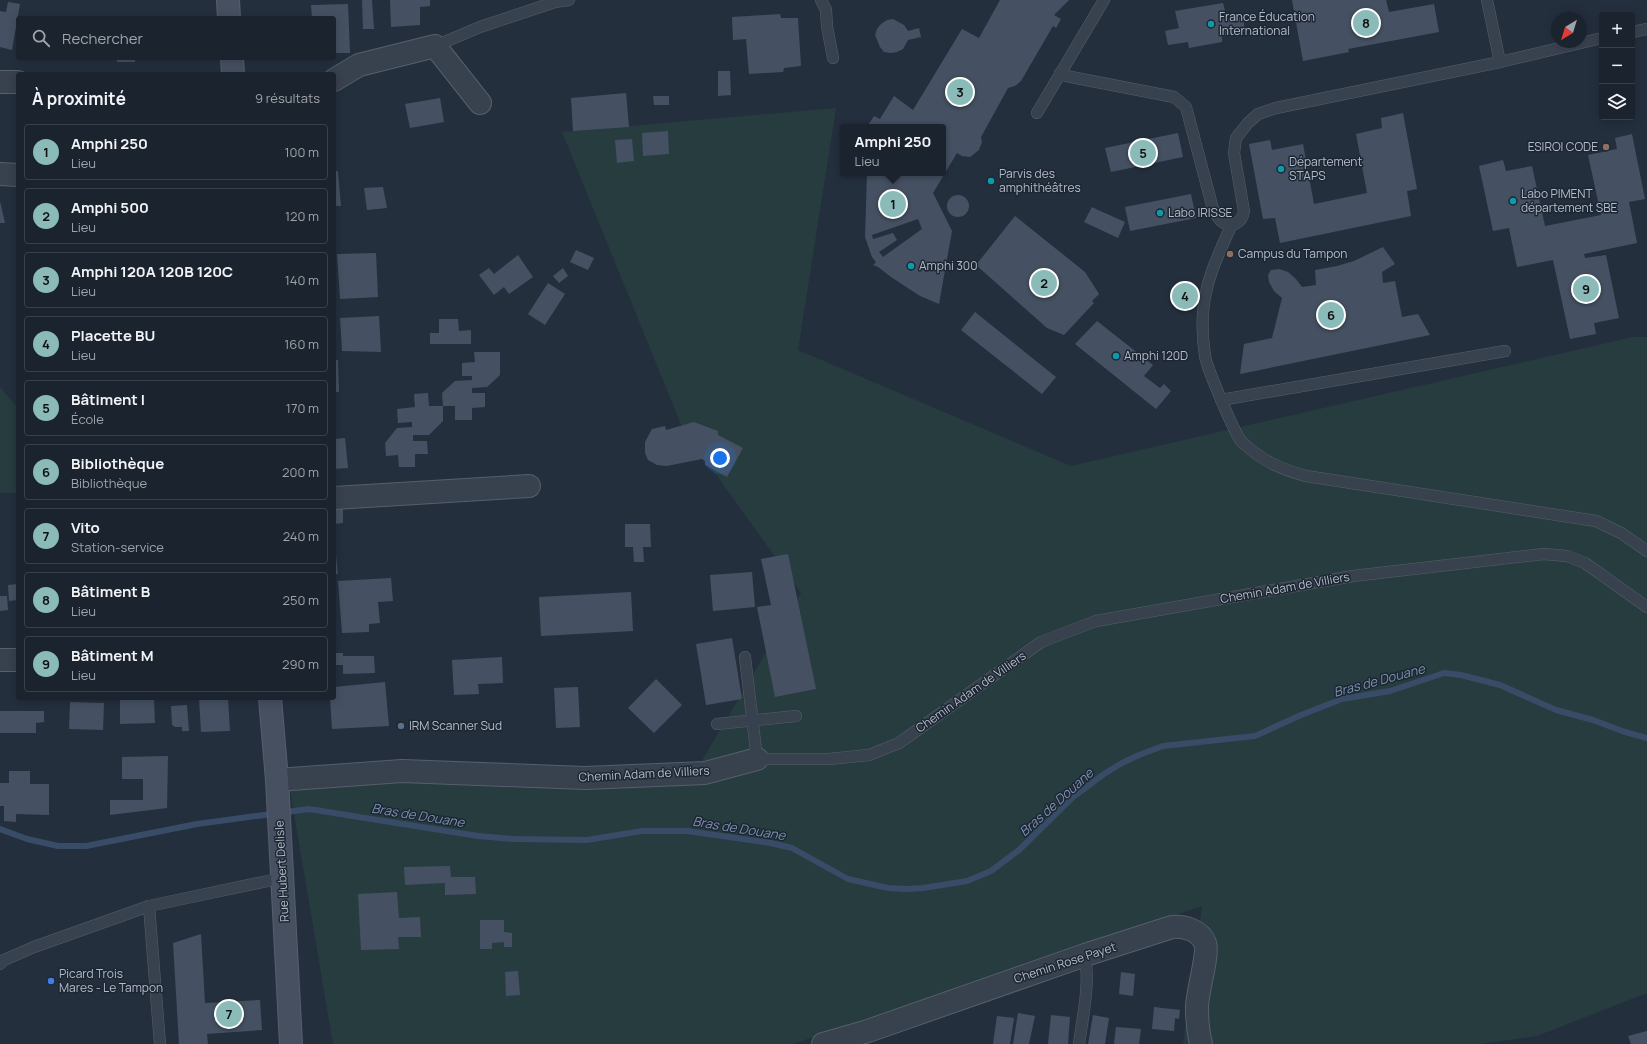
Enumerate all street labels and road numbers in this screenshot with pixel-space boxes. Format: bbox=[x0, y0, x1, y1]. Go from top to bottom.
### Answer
street label: Chemin Adam de Villiers bbox=[1219, 568, 1351, 607]
street label: Chemin Adam de Villiers bbox=[912, 647, 1029, 736]
street label: Chemin Adam de Villiers bbox=[578, 762, 710, 785]
street label: Rue Hubert Delisle bbox=[270, 820, 293, 922]
street label: Chemin Rose Payet bbox=[1012, 938, 1118, 987]

